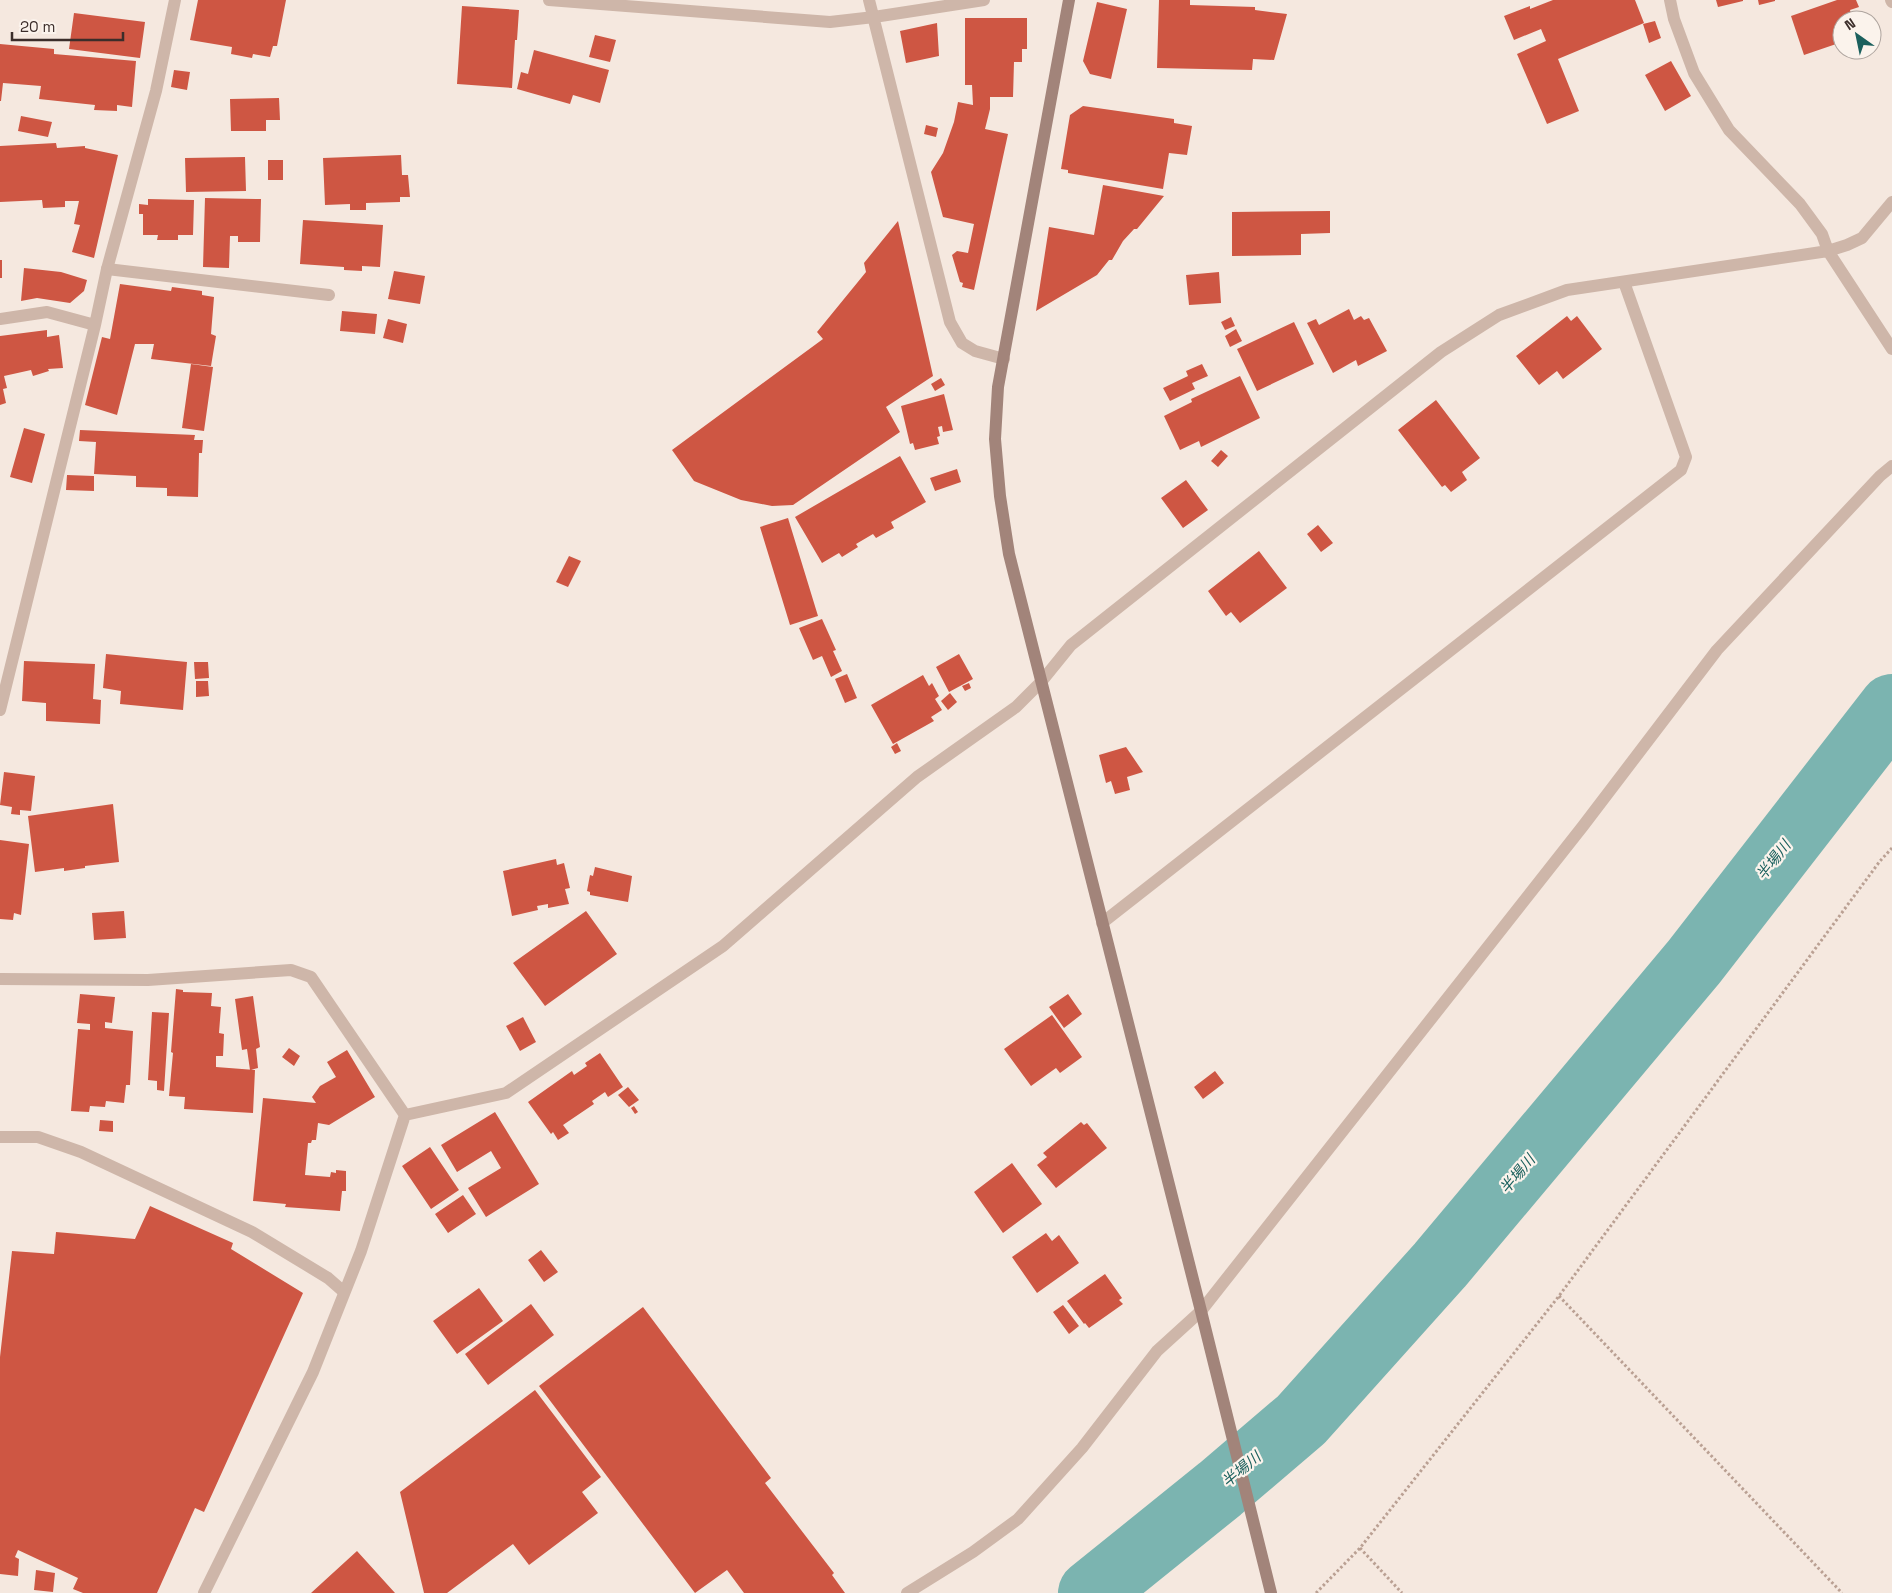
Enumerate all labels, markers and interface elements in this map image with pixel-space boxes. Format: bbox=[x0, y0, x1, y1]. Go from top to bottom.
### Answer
scale bar bbox=[12, 10, 124, 42]
north arrow bbox=[1832, 10, 1882, 60]
text: N bbox=[1841, 14, 1859, 34]
text: 20 m bbox=[20, 17, 55, 36]
water label: 半場川 bbox=[1752, 835, 1796, 884]
water label: 半場川 bbox=[1495, 1149, 1540, 1197]
water label: 半場川 bbox=[1218, 1446, 1266, 1491]

